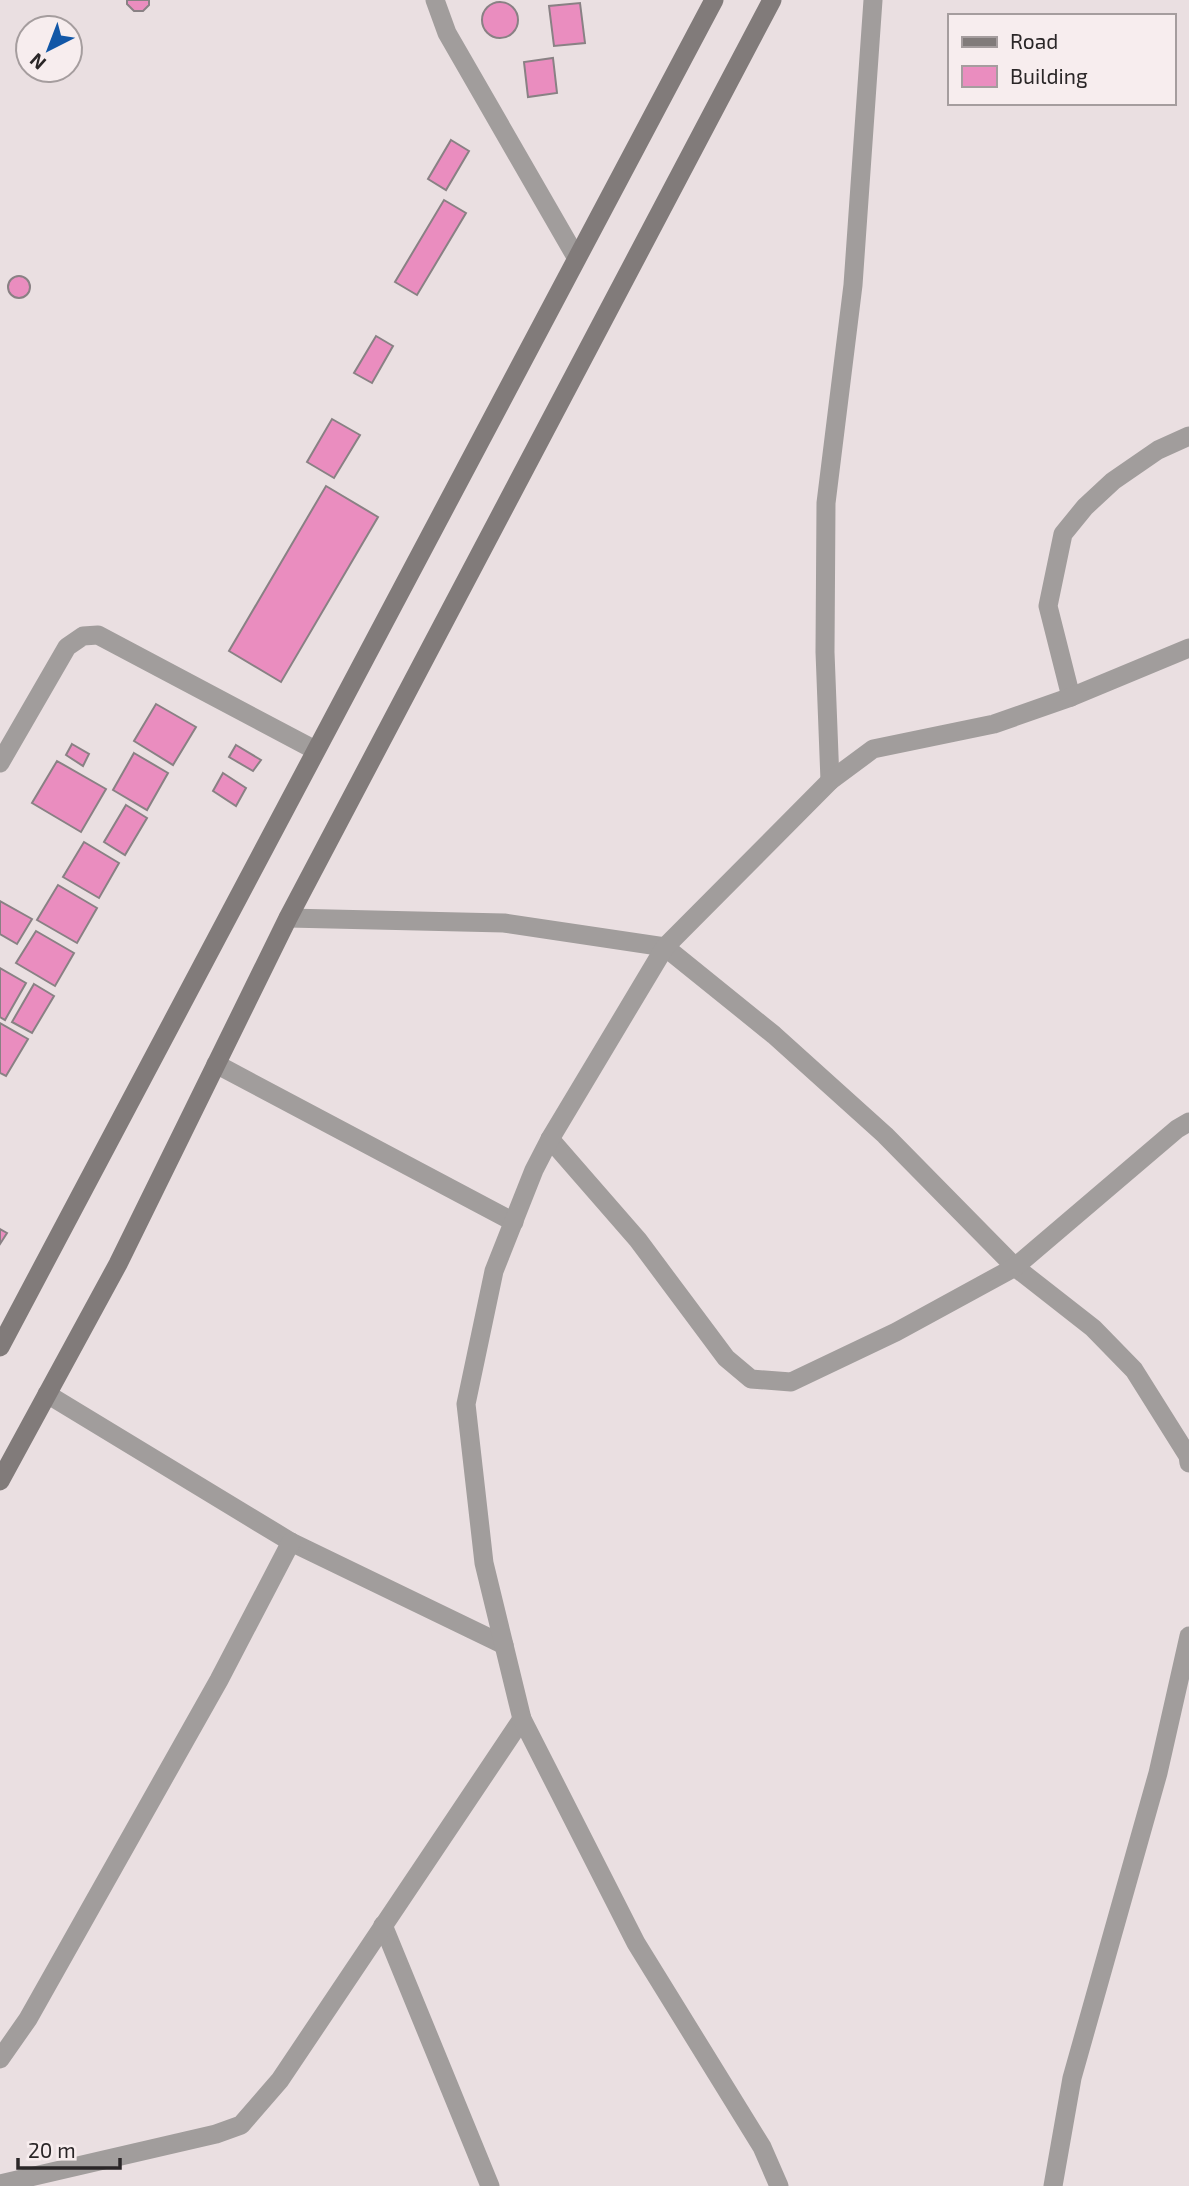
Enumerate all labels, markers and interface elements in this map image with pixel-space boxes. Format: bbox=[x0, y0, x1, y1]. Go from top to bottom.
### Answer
north arrow bbox=[14, 14, 84, 84]
legend bbox=[948, 14, 1175, 105]
text: Road bbox=[1010, 28, 1058, 53]
text: N bbox=[24, 49, 50, 75]
text: Building bbox=[1010, 63, 1088, 88]
scale bar bbox=[18, 2126, 119, 2170]
text: 20 m bbox=[28, 2137, 76, 2162]

